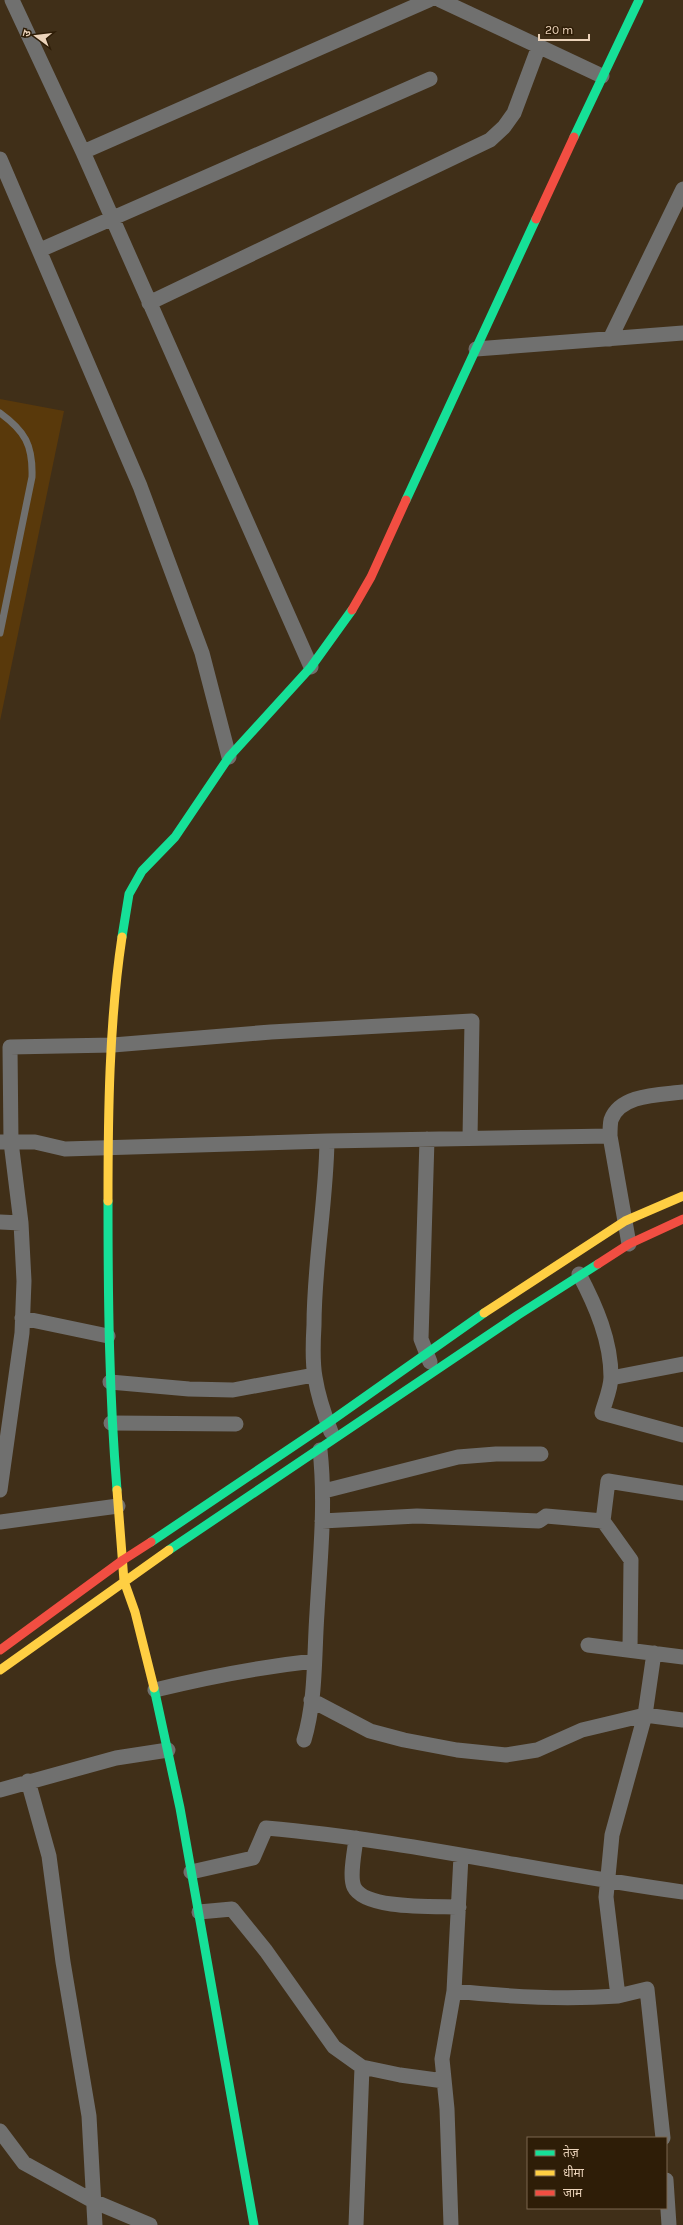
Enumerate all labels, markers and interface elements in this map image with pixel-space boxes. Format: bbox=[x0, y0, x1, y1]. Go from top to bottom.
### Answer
north arrow bbox=[16, 16, 56, 56]
scale bar bbox=[539, 16, 589, 42]
text: 20 m bbox=[545, 23, 573, 37]
text: उ bbox=[20, 28, 34, 38]
legend bbox=[527, 2137, 667, 2209]
text: तेज़ bbox=[563, 2145, 580, 2160]
text: धीमा bbox=[563, 2165, 585, 2180]
text: जाम bbox=[563, 2186, 583, 2200]

